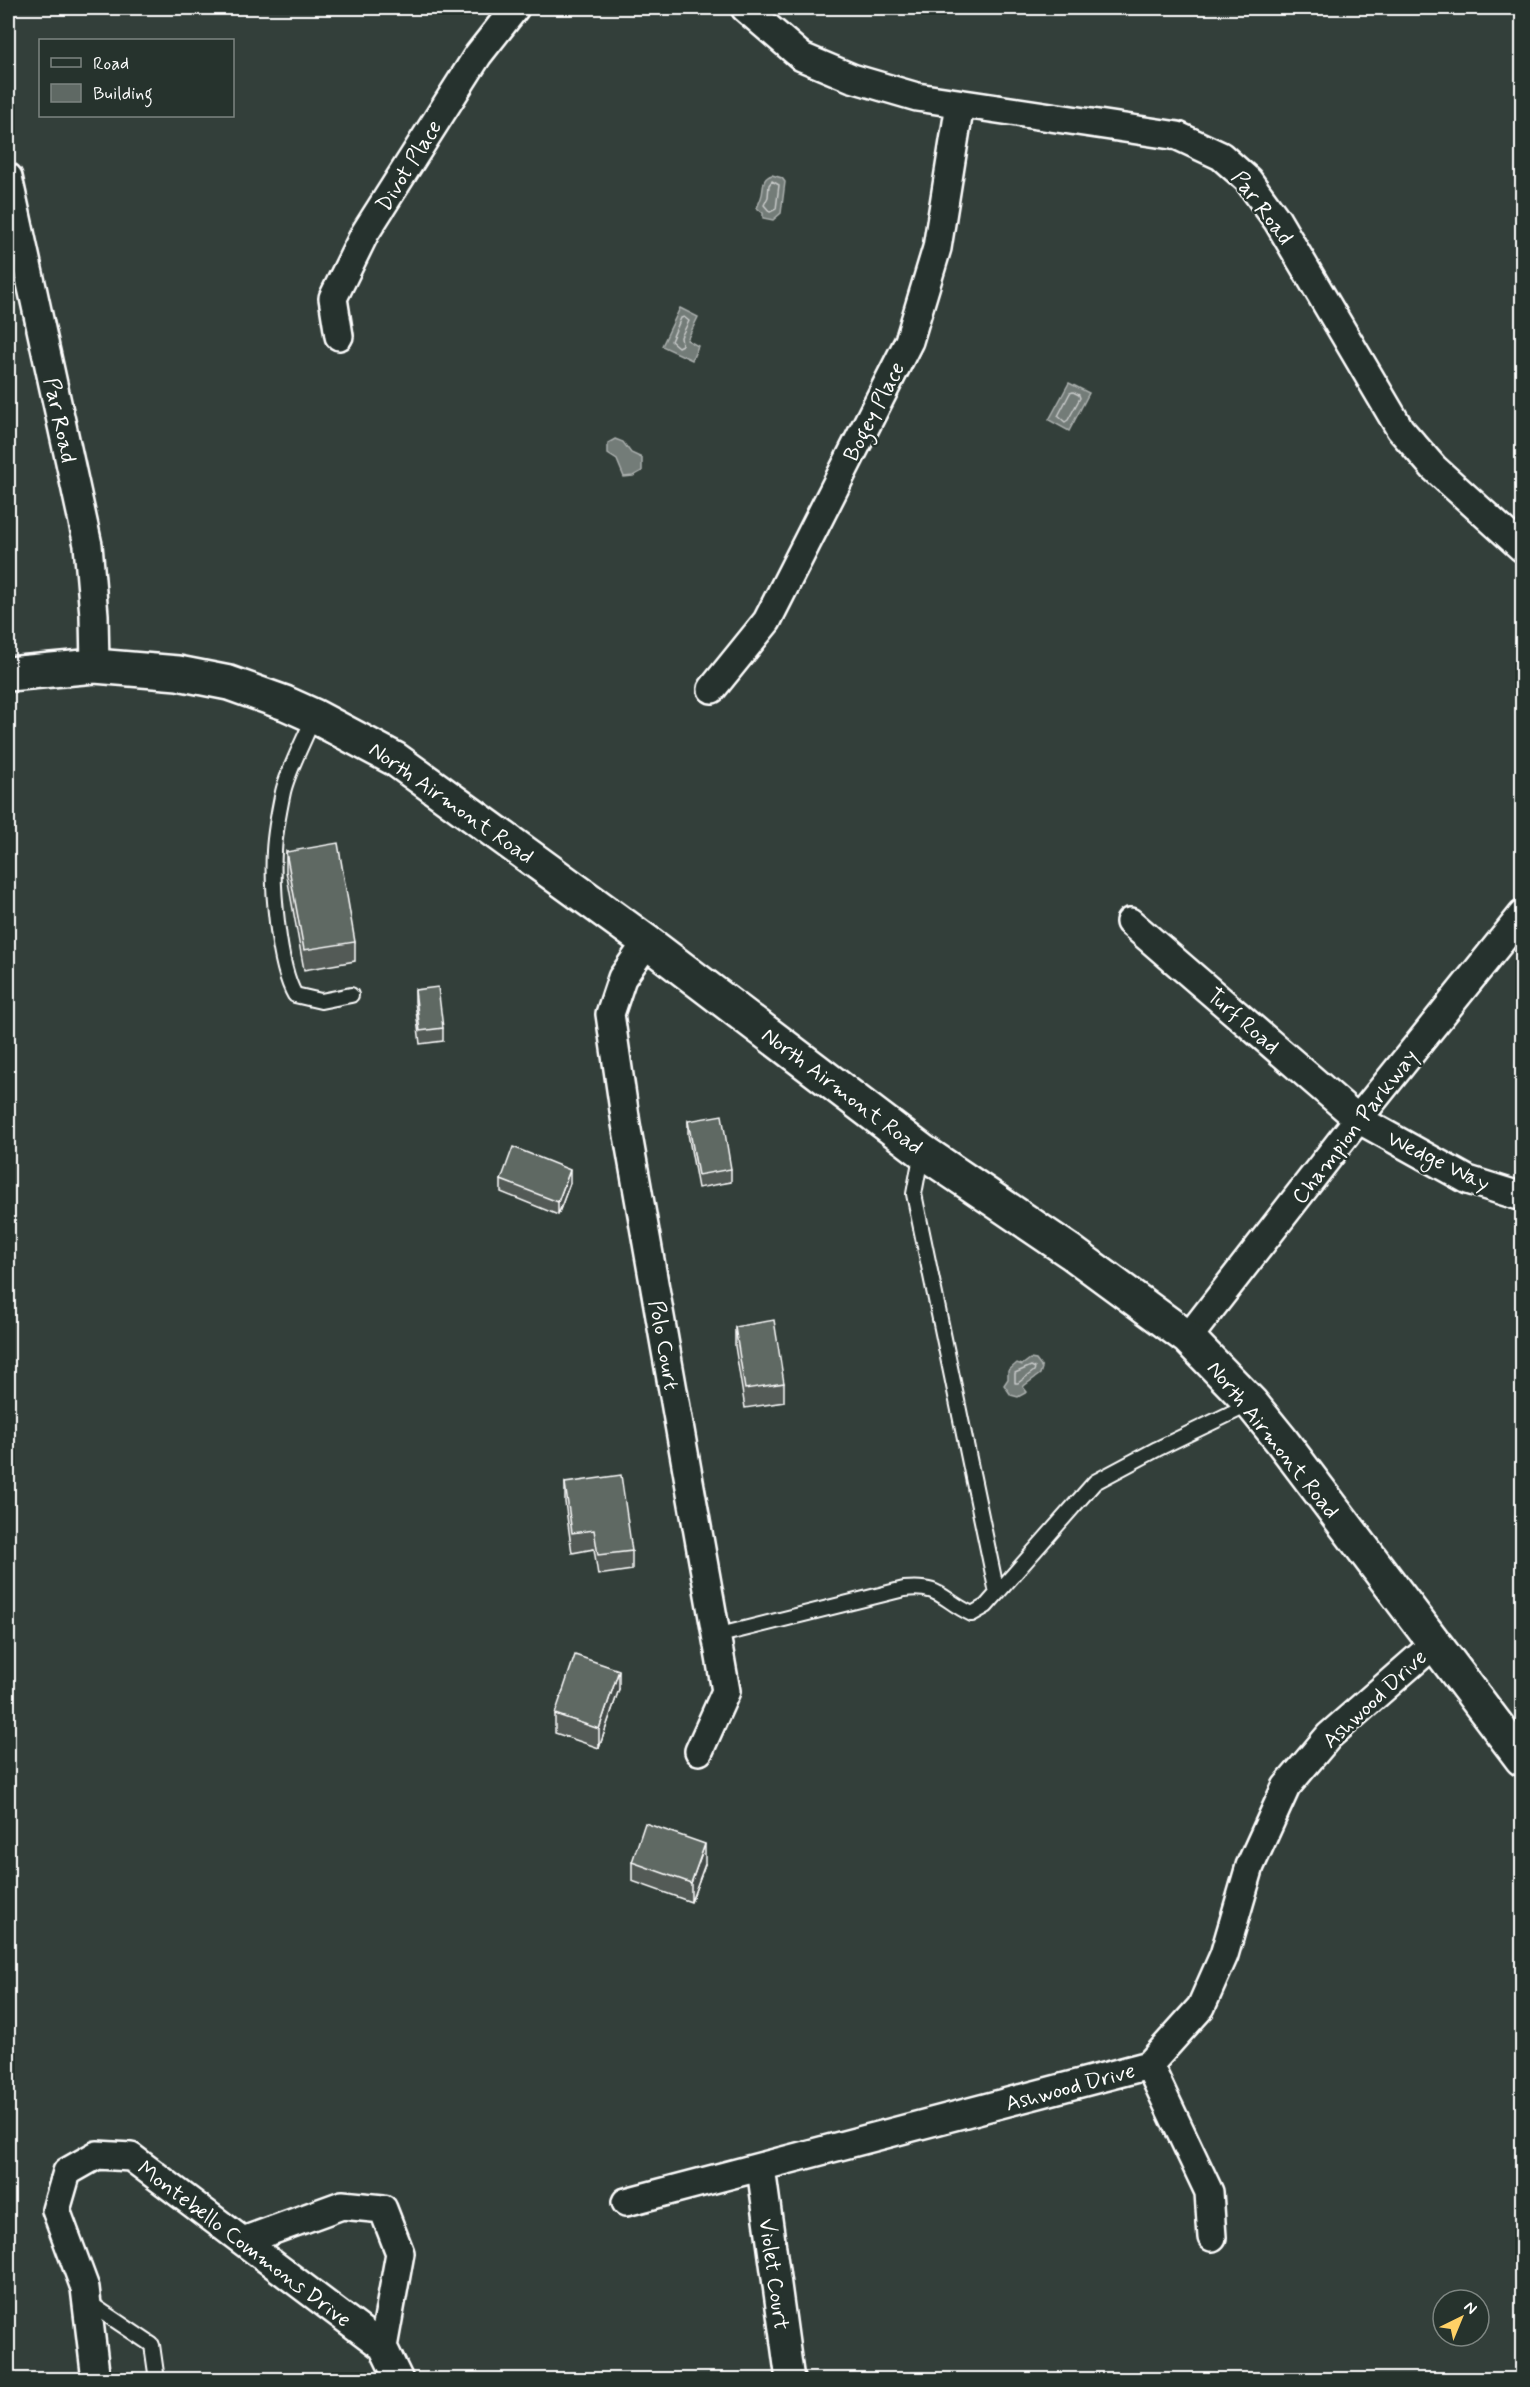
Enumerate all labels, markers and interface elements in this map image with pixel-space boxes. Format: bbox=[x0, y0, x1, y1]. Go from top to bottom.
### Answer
legend bbox=[39, 39, 234, 117]
text: Road bbox=[93, 52, 129, 76]
text: Building bbox=[93, 82, 153, 108]
street label: Divot Place bbox=[371, 115, 449, 217]
street label: Par Road bbox=[1224, 165, 1299, 251]
street label: Bogey Place bbox=[838, 357, 914, 468]
street label: Par Road bbox=[36, 375, 82, 465]
street label: North Airmont Road bbox=[363, 736, 539, 871]
street label: Turf Road bbox=[1200, 982, 1285, 1061]
street label: North Airmont Road bbox=[755, 1022, 928, 1162]
street label: Champion Parkway bbox=[1286, 1044, 1425, 1210]
street label: Wedge Way bbox=[1381, 1125, 1494, 1201]
street label: Polo Court bbox=[641, 1298, 685, 1392]
street label: North Airmont Road bbox=[1200, 1356, 1345, 1525]
street label: Ashwood Drive bbox=[1317, 1644, 1434, 1755]
street label: Ashwood Drive bbox=[1003, 2057, 1138, 2119]
street label: Montebello Commons Drive bbox=[131, 2155, 356, 2334]
street label: Violet Court bbox=[751, 2217, 795, 2332]
north arrow bbox=[1431, 2288, 1491, 2348]
text: N bbox=[1459, 2297, 1481, 2319]

